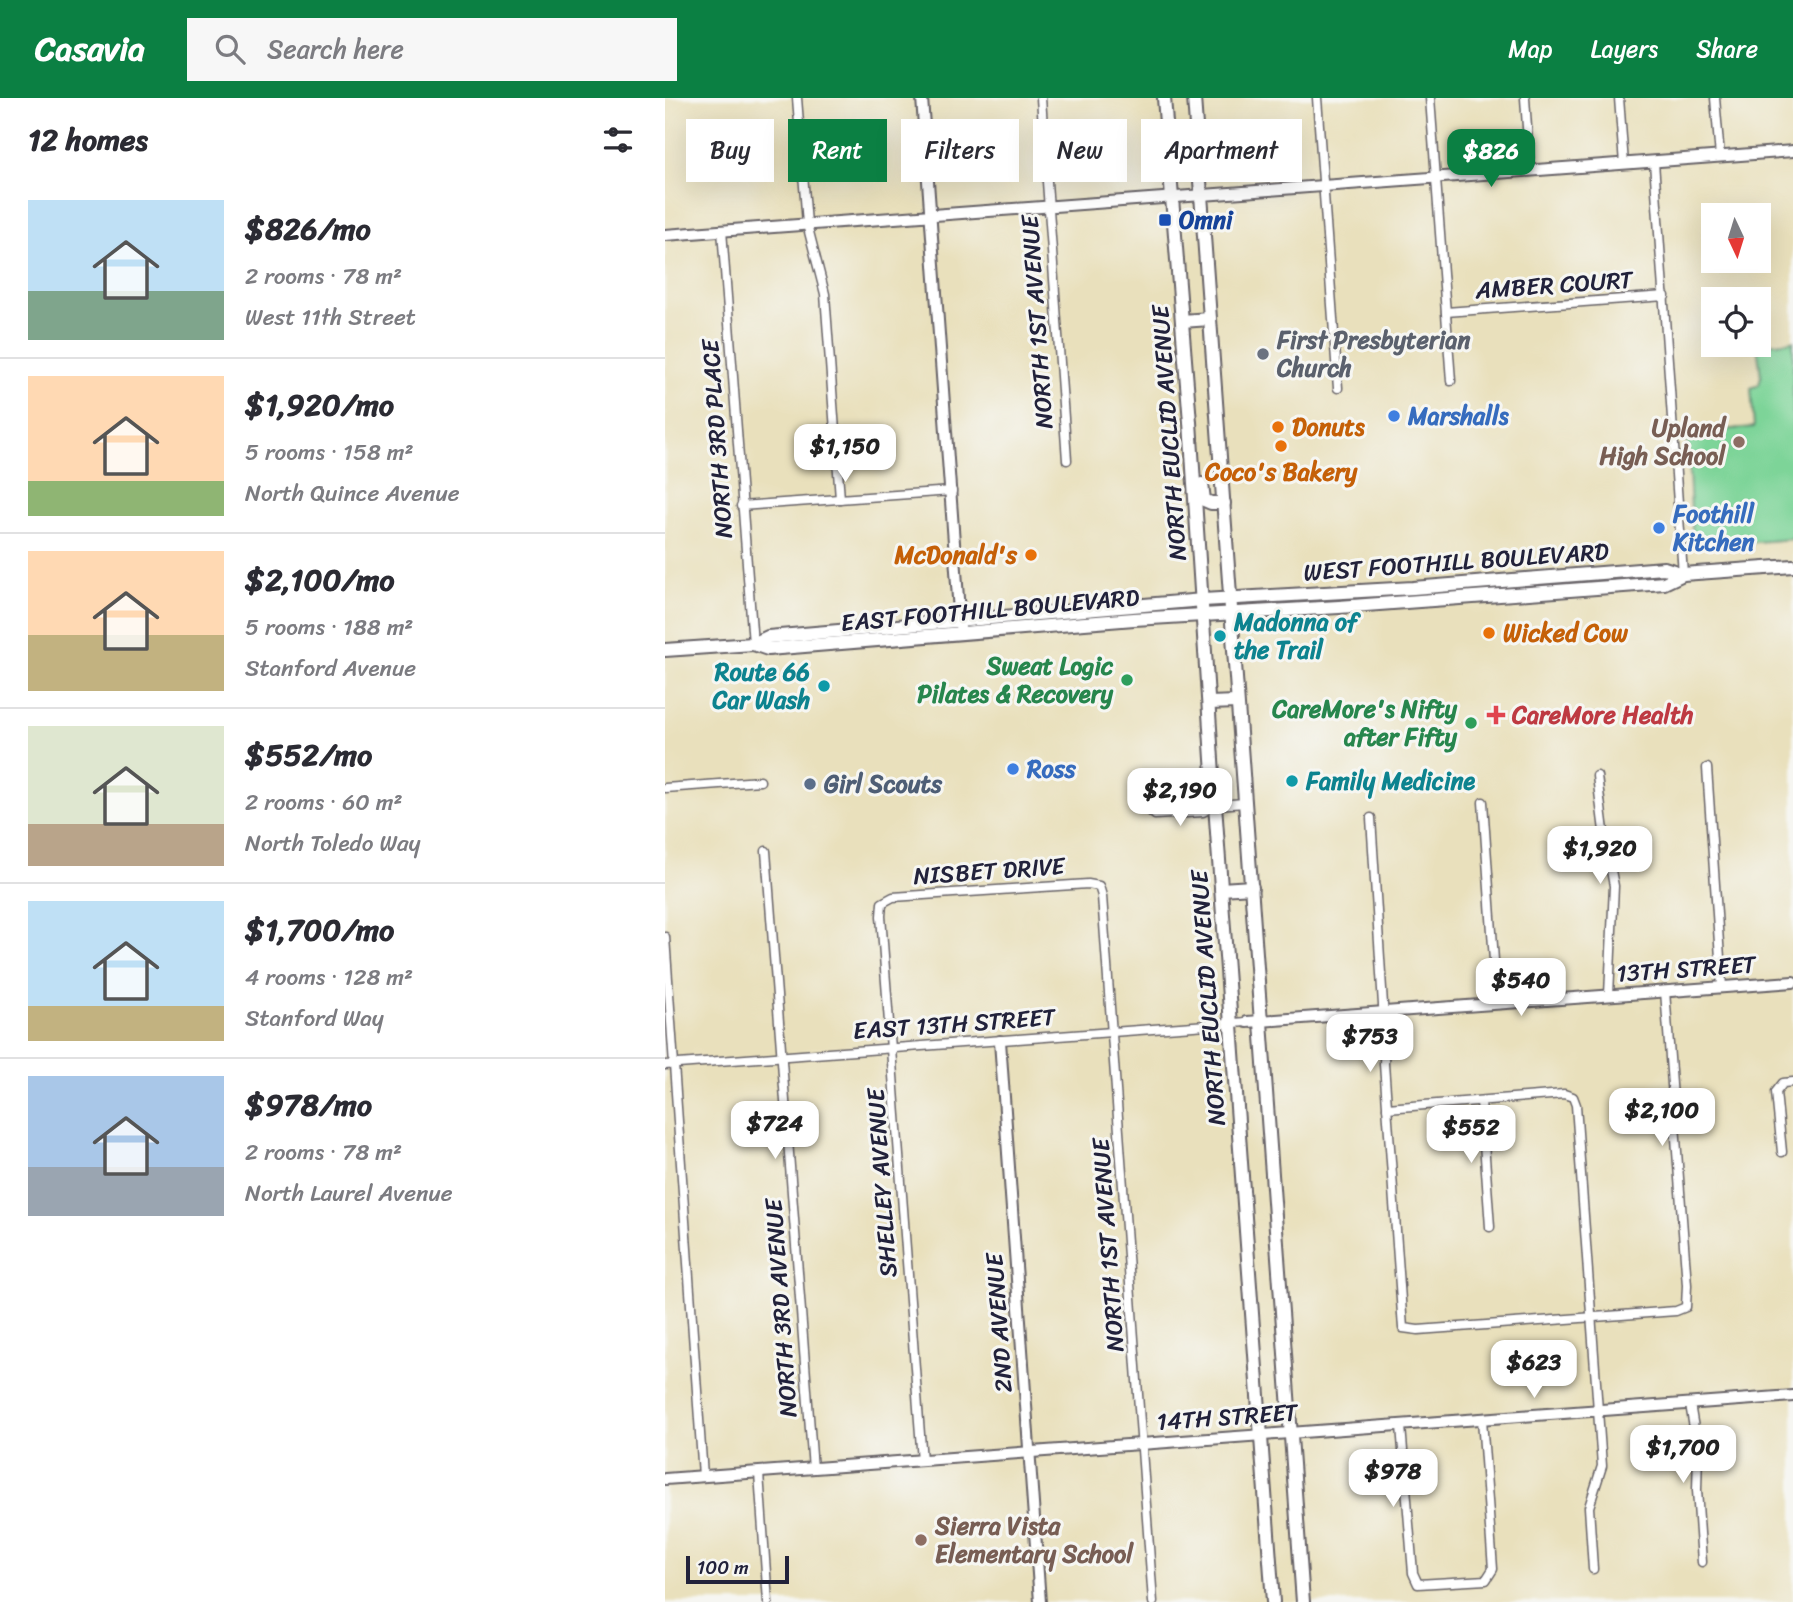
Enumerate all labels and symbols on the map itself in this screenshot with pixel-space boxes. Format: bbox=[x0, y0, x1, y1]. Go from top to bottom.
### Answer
pin: $826 bbox=[1450, 130, 1532, 189]
place label: Omni bbox=[1179, 199, 1234, 241]
north arrow bbox=[1701, 203, 1771, 273]
street label: NORTH 1ST AVENUE bbox=[1008, 212, 1065, 430]
marker: Omni bbox=[1157, 212, 1173, 228]
street label: AMBER COURT bbox=[1473, 258, 1636, 312]
street label: NORTH EUCLID AVENUE bbox=[1139, 302, 1199, 562]
place label: First Presbyterian Church bbox=[1276, 319, 1470, 389]
street label: NORTH 3RD PLACE bbox=[689, 336, 745, 540]
marker: First Presbyterian Church bbox=[1255, 346, 1271, 362]
place label: Marshalls bbox=[1407, 395, 1510, 437]
place label: Donuts bbox=[1292, 406, 1366, 448]
place label: Upland High School bbox=[1600, 407, 1727, 477]
marker: Marshalls bbox=[1386, 408, 1402, 424]
marker: Donuts bbox=[1270, 419, 1286, 435]
pin: $1,150 bbox=[788, 424, 902, 484]
marker: Upland High School bbox=[1731, 434, 1747, 450]
marker: Coco's Bakery bbox=[1273, 438, 1289, 454]
place label: Coco's Bakery bbox=[1204, 451, 1358, 493]
place label: Foothill Kitchen bbox=[1672, 493, 1755, 563]
marker: Foothill Kitchen bbox=[1651, 520, 1667, 536]
street label: WEST FOOTHILL BOULEVARD bbox=[1302, 530, 1611, 594]
place label: McDonald's bbox=[893, 534, 1018, 576]
marker: McDonald's bbox=[1023, 547, 1039, 563]
street label: EAST FOOTHILL BOULEVARD bbox=[839, 576, 1141, 644]
place label: Madonna of the Trail bbox=[1233, 601, 1361, 671]
place label: Wicked Cow bbox=[1503, 612, 1629, 654]
marker: Wicked Cow bbox=[1481, 625, 1497, 641]
marker: Madonna of the Trail bbox=[1212, 628, 1228, 644]
place label: Sweat Logic Pilates & Recovery bbox=[917, 645, 1114, 715]
place label: Route 66 Car Wash bbox=[711, 651, 810, 721]
marker: Sweat Logic Pilates & Recovery bbox=[1119, 672, 1135, 688]
marker: Route 66 Car Wash bbox=[816, 678, 832, 694]
place label: CareMore's Nifty after Fifty bbox=[1271, 688, 1458, 758]
place label: CareMore Health bbox=[1511, 694, 1694, 736]
marker: CareMore Health bbox=[1486, 705, 1506, 725]
marker: CareMore's Nifty after Fifty bbox=[1463, 715, 1479, 731]
place label: Ross bbox=[1026, 748, 1077, 790]
place label: Family Medicine bbox=[1305, 760, 1476, 802]
marker: Ross bbox=[1005, 761, 1021, 777]
place label: Girl Scouts bbox=[824, 763, 943, 805]
pin: $2,190 bbox=[1123, 768, 1237, 828]
marker: Family Medicine bbox=[1284, 773, 1300, 789]
marker: Girl Scouts bbox=[802, 776, 818, 792]
pin: $1,920 bbox=[1543, 826, 1657, 886]
street label: NISBET DRIVE bbox=[912, 845, 1068, 897]
street label: NORTH EUCLID AVENUE bbox=[1178, 867, 1238, 1127]
street label: 13TH STREET bbox=[1615, 943, 1759, 995]
pin: $540 bbox=[1480, 958, 1562, 1018]
street label: EAST 13TH STREET bbox=[852, 996, 1058, 1052]
pin: $753 bbox=[1329, 1014, 1411, 1074]
street label: SHELLEY AVENUE bbox=[854, 1085, 910, 1279]
pin: $2,100 bbox=[1605, 1088, 1719, 1148]
pin: $724 bbox=[734, 1102, 816, 1161]
pin: $552 bbox=[1430, 1105, 1512, 1165]
street label: NORTH 1ST AVENUE bbox=[1079, 1135, 1136, 1353]
street label: NORTH 3RD AVENUE bbox=[752, 1196, 810, 1419]
street label: 2ND AVENUE bbox=[973, 1250, 1025, 1394]
pin: $623 bbox=[1493, 1340, 1575, 1400]
street label: 14TH STREET bbox=[1155, 1391, 1301, 1443]
pin: $1,700 bbox=[1626, 1426, 1740, 1485]
pin: $978 bbox=[1352, 1450, 1434, 1509]
place label: Sierra Vista Elementary School bbox=[934, 1505, 1134, 1575]
marker: Sierra Vista Elementary School bbox=[913, 1532, 929, 1548]
scale bar bbox=[686, 1553, 789, 1585]

